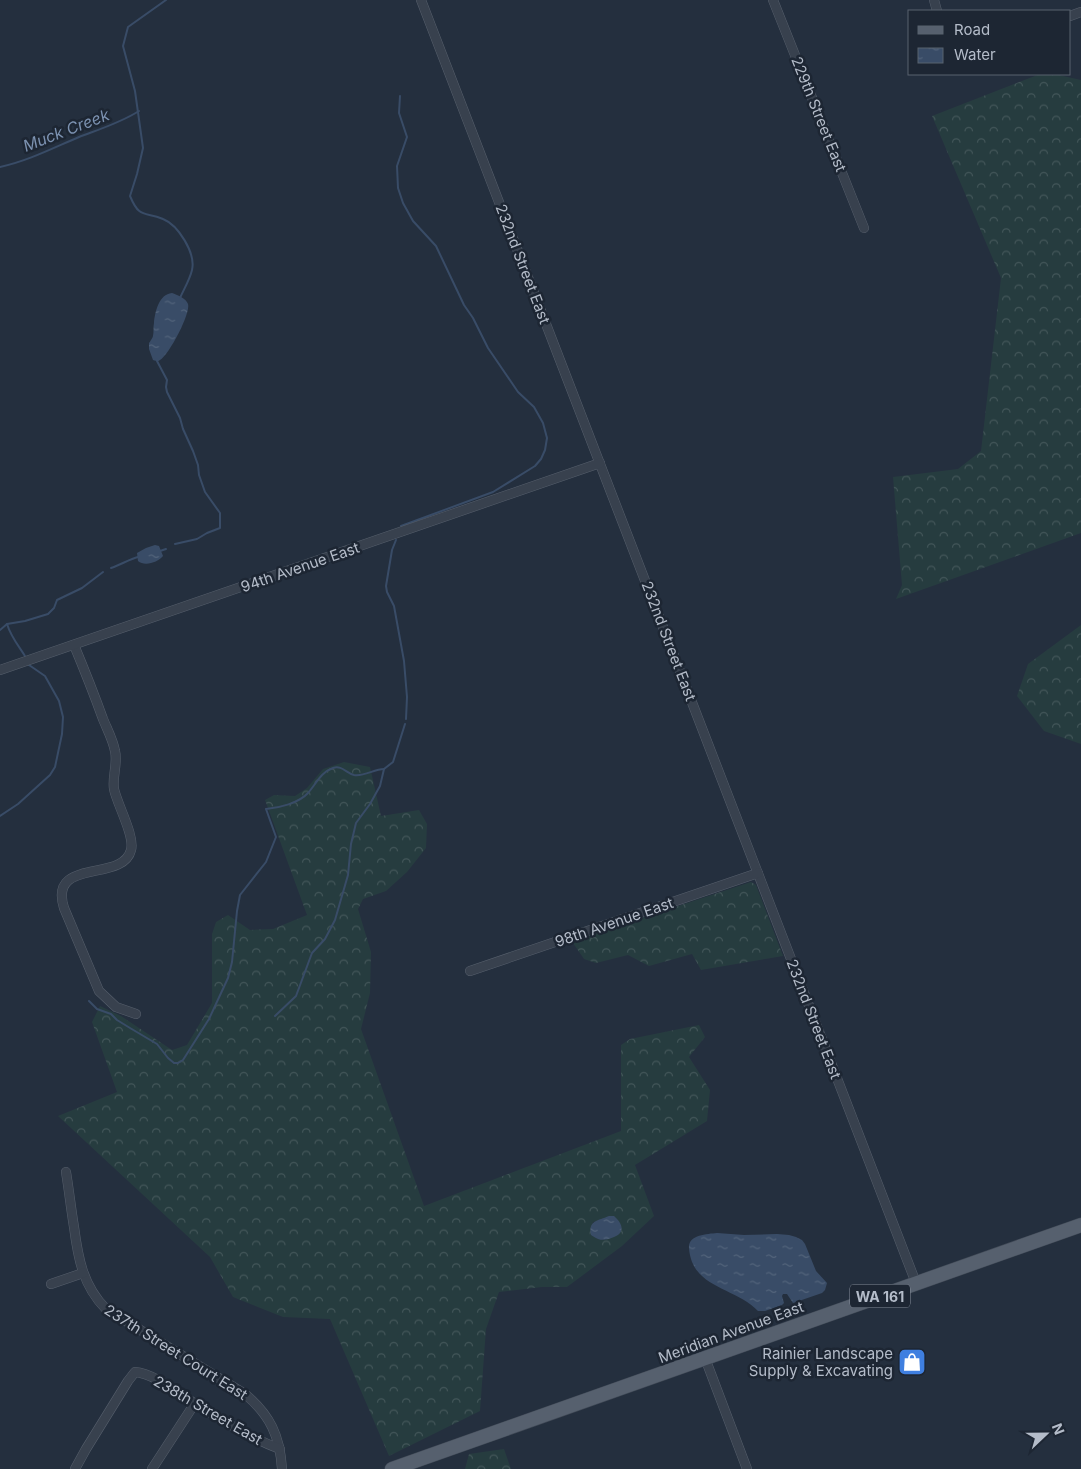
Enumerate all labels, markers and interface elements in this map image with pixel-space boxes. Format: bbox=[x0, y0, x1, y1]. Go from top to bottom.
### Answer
legend bbox=[908, 10, 1071, 75]
text: Road bbox=[954, 20, 990, 39]
text: Water bbox=[954, 45, 996, 64]
street label: 229th Street East bbox=[787, 54, 851, 174]
water label: Muck Creek bbox=[20, 104, 112, 156]
street label: 232nd Street East bbox=[491, 201, 555, 327]
street label: 94th Avenue East bbox=[238, 538, 362, 596]
street label: 232nd Street East bbox=[637, 578, 701, 704]
street label: 98th Avenue East bbox=[552, 893, 676, 951]
street label: 232nd Street East bbox=[782, 956, 846, 1082]
road number: WA 161 bbox=[850, 1284, 910, 1308]
street label: Meridian Avenue East bbox=[656, 1297, 806, 1367]
street label: 237th Street Court East bbox=[101, 1300, 251, 1404]
place label: Rainier Landscape Supply & Excavating bbox=[749, 1344, 893, 1380]
shop icon: Rainier Landscape Supply & Excavating bbox=[897, 1347, 927, 1377]
street label: 238th Street East bbox=[150, 1371, 266, 1449]
north arrow bbox=[1021, 1409, 1071, 1459]
text: N bbox=[1049, 1421, 1068, 1437]

